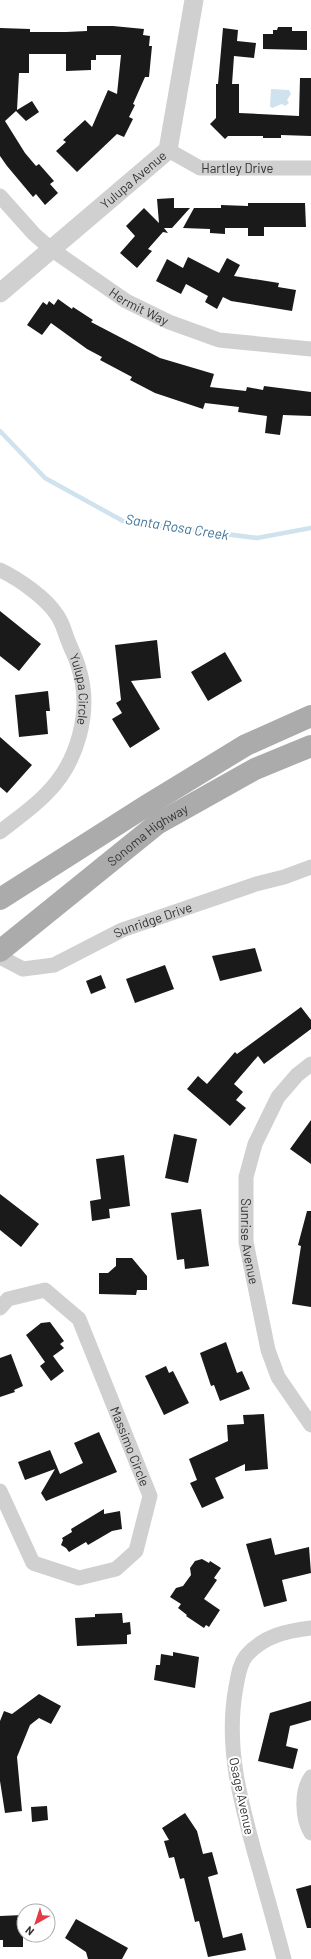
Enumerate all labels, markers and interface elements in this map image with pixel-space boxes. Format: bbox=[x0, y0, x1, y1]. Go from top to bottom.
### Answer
street label: Yulupa Avenue bbox=[97, 147, 170, 212]
street label: Hartley Drive bbox=[201, 160, 273, 176]
street label: Hermit Way bbox=[106, 284, 171, 329]
water label: Santa Rosa Creek bbox=[124, 510, 230, 543]
street label: Yulupa Circle bbox=[66, 651, 92, 726]
street label: Sonoma Highway bbox=[104, 800, 191, 869]
street label: Sunridge Drive bbox=[110, 899, 194, 941]
street label: Sunrise Avenue bbox=[238, 1198, 262, 1286]
street label: Massimo Circle bbox=[107, 1404, 153, 1489]
street label: Osage Avenue bbox=[226, 1756, 258, 1836]
north arrow bbox=[16, 1903, 56, 1943]
text: N bbox=[22, 1924, 36, 1939]

